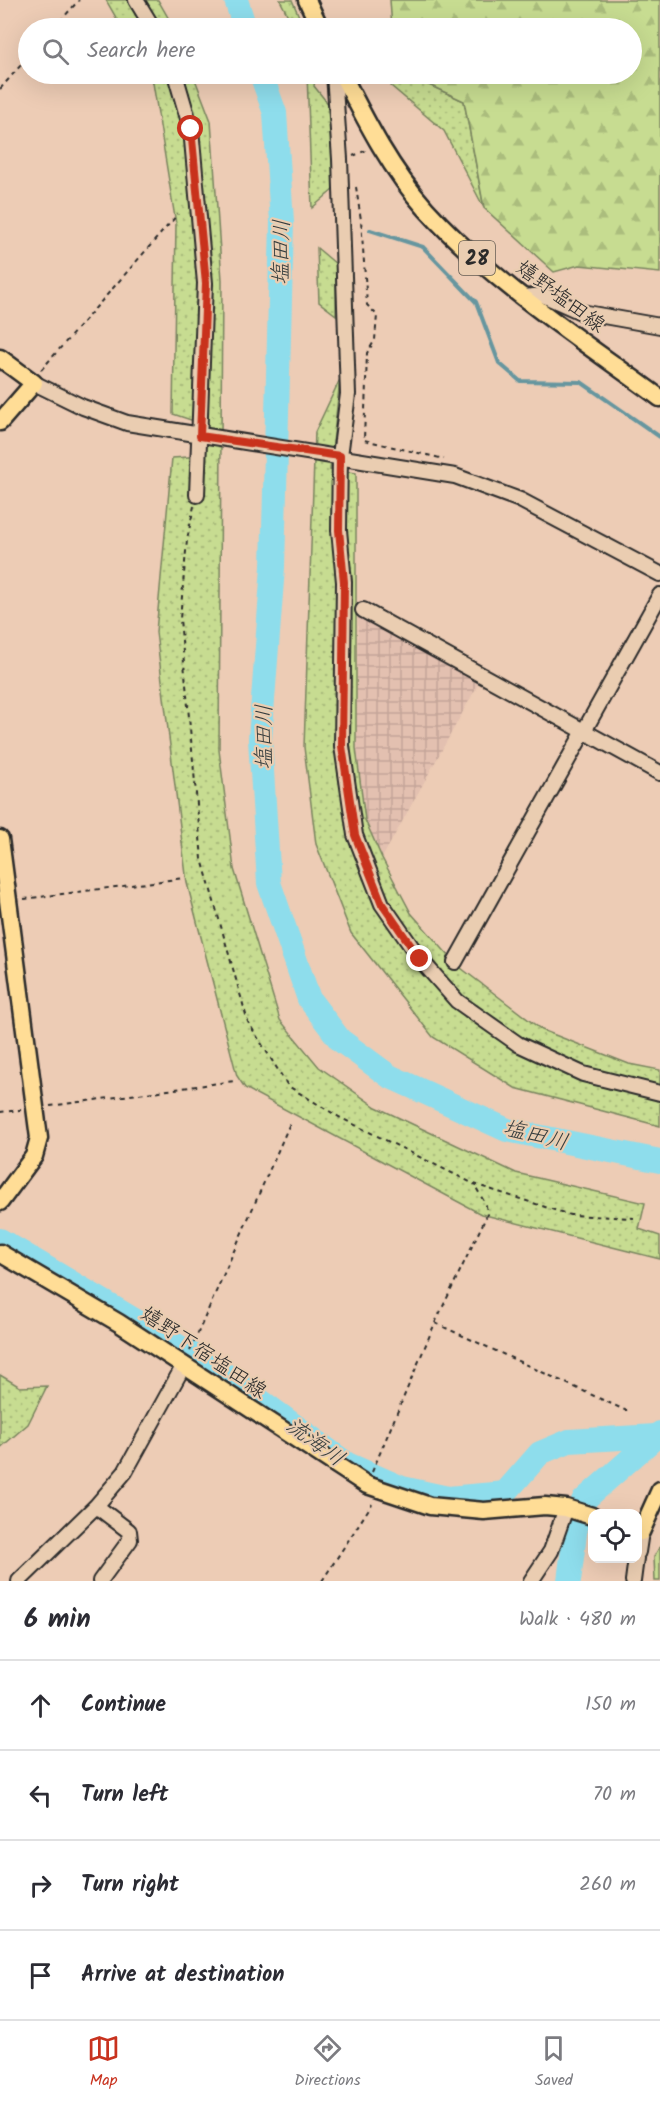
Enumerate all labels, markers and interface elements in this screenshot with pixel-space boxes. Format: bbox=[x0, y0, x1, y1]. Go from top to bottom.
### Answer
search box bbox=[18, 18, 642, 84]
text: Search here bbox=[87, 34, 195, 69]
icon: search bbox=[39, 35, 72, 68]
route start bbox=[177, 115, 203, 141]
water label: 塩田川 bbox=[264, 219, 301, 285]
road number: 28 bbox=[459, 241, 495, 275]
street label: 嬉野塩田線 bbox=[508, 252, 612, 342]
water label: 塩田川 bbox=[248, 704, 283, 770]
route end bbox=[406, 945, 432, 971]
water label: 塩田川 bbox=[499, 1111, 572, 1161]
street label: 嬉野下宿塩田線 bbox=[133, 1298, 273, 1408]
water label: 流海川 bbox=[278, 1409, 352, 1477]
map controls bbox=[588, 1509, 642, 1563]
button: locate bbox=[588, 1509, 642, 1563]
text: 6 min bbox=[24, 1599, 91, 1641]
text: Walk · 480 m bbox=[519, 1604, 636, 1636]
text: Continue bbox=[81, 1688, 166, 1723]
icon: ahead bbox=[24, 1689, 57, 1722]
text: 150 m bbox=[585, 1689, 636, 1721]
text: Turn left bbox=[81, 1778, 168, 1813]
icon: left bbox=[24, 1779, 57, 1812]
text: 70 m bbox=[593, 1779, 636, 1811]
text: Turn right bbox=[81, 1868, 179, 1903]
icon: right bbox=[24, 1869, 57, 1902]
text: 260 m bbox=[579, 1869, 636, 1901]
text: Arrive at destination bbox=[81, 1958, 284, 1993]
icon: arrive bbox=[24, 1959, 57, 1992]
tab: Map bbox=[87, 2032, 120, 2093]
tab: Directions bbox=[294, 2032, 361, 2093]
tab: Saved bbox=[535, 2032, 573, 2093]

